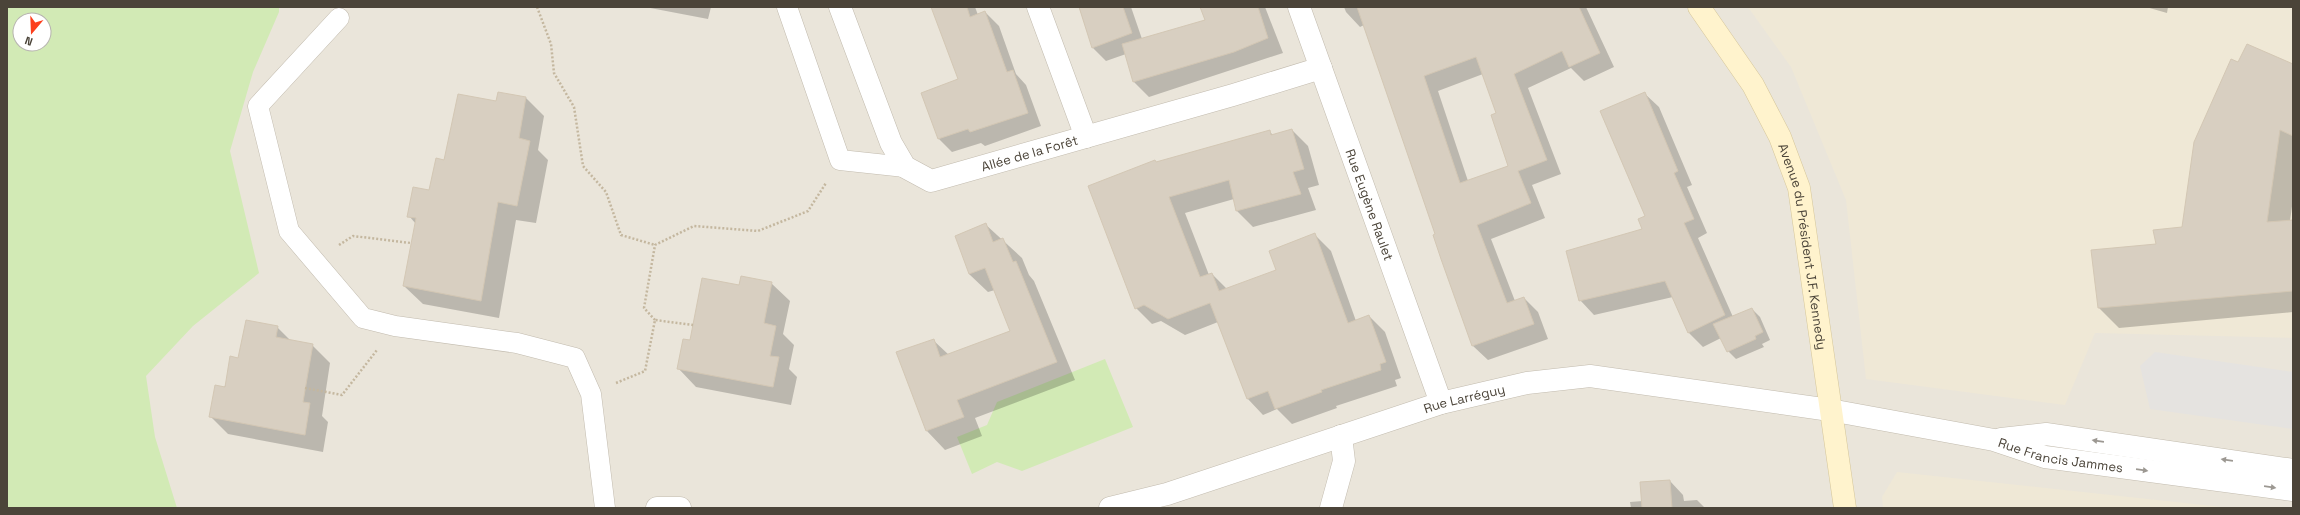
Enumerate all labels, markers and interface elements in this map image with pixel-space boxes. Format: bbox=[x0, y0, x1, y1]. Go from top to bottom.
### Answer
north arrow bbox=[12, 12, 52, 52]
text: N bbox=[23, 34, 35, 49]
street label: Allée de la Forêt bbox=[979, 131, 1080, 175]
street label: Avenue du Président J.F. Kennedy bbox=[1775, 141, 1831, 351]
street label: Rue Eugène Raulet bbox=[1342, 146, 1398, 263]
street label: Rue Larréguy bbox=[1421, 380, 1507, 417]
street label: Rue Francis Jammes bbox=[1996, 434, 2124, 476]
one-way arrow bbox=[2092, 438, 2104, 444]
one-way arrow bbox=[2221, 457, 2233, 463]
one-way arrow bbox=[2136, 467, 2148, 473]
one-way arrow bbox=[2264, 484, 2276, 490]

